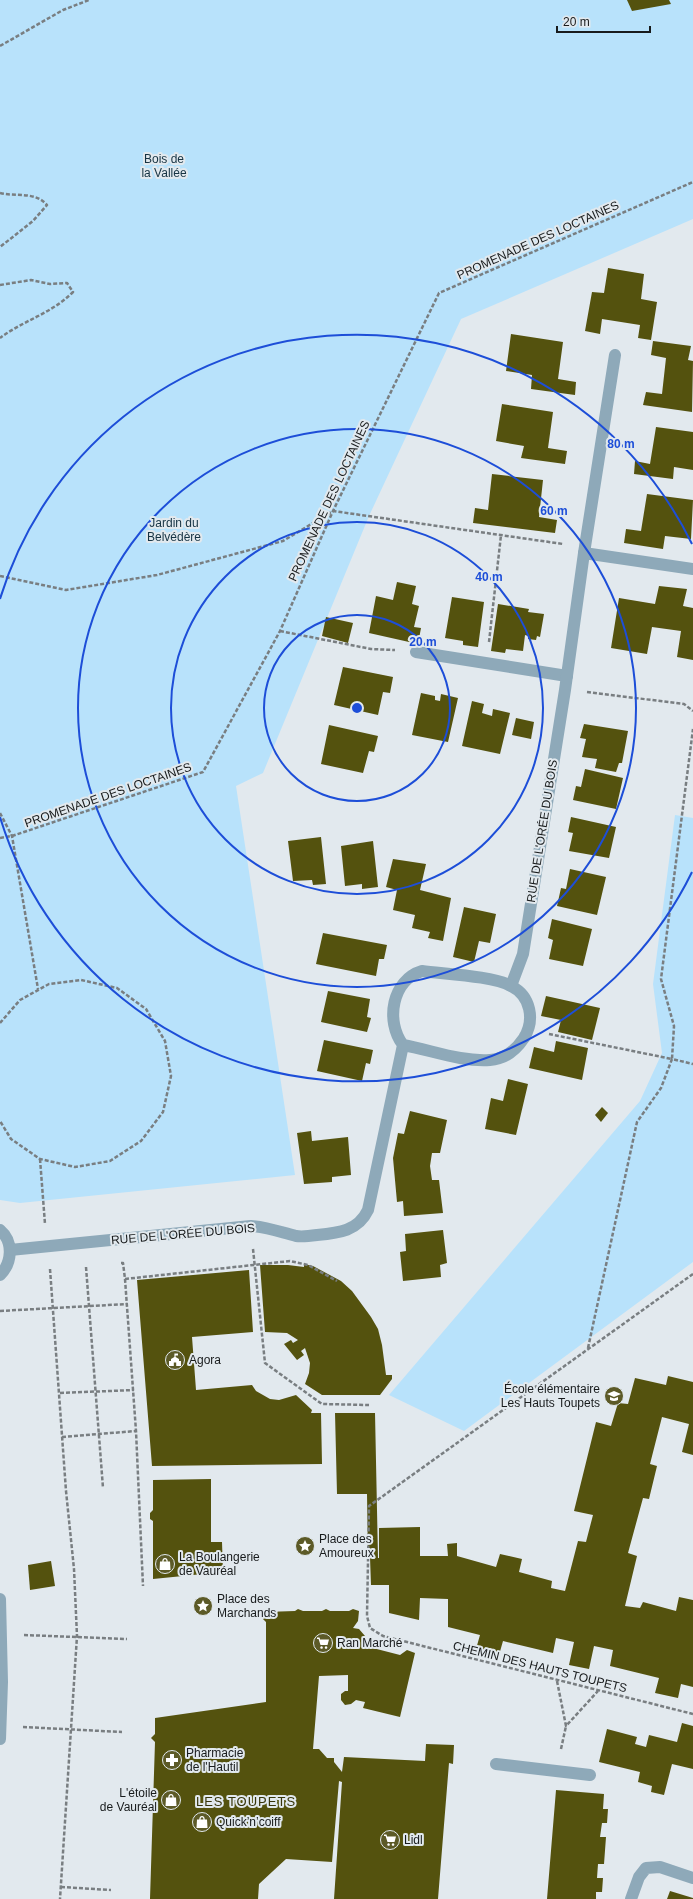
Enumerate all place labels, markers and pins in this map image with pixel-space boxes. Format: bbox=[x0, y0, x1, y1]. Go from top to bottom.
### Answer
centre of rings bbox=[350, 701, 364, 715]
public building icon: Agora bbox=[164, 1349, 186, 1371]
place label: Agora bbox=[189, 1353, 221, 1367]
place label: École élémentaire Les Hauts Toupets bbox=[501, 1381, 600, 1410]
school or university icon: École élémentaire Les Hauts Toupets bbox=[603, 1385, 625, 1407]
place label: Place des Amoureux bbox=[319, 1532, 374, 1560]
place icon: Place des Amoureux bbox=[294, 1535, 316, 1557]
place label: La Boulangerie de Vauréal bbox=[179, 1550, 260, 1578]
shop icon: La Boulangerie de Vauréal bbox=[154, 1553, 176, 1575]
place label: Place des Marchands bbox=[217, 1592, 276, 1620]
place icon: Place des Marchands bbox=[192, 1595, 214, 1617]
supermarket icon: Ran Marché bbox=[312, 1632, 334, 1654]
place label: Ran Marché bbox=[337, 1636, 403, 1650]
place label: Pharmacie de l'Hautil bbox=[186, 1746, 244, 1774]
pharmacy icon: Pharmacie de l'Hautil bbox=[161, 1749, 183, 1771]
place label: L'étoile de Vauréal bbox=[100, 1786, 157, 1814]
shop icon: L'étoile de Vauréal bbox=[160, 1789, 182, 1811]
shop icon: Quick’n’coiff bbox=[191, 1811, 213, 1833]
place label: Quick’n’coiff bbox=[216, 1815, 281, 1829]
supermarket icon: Lidl bbox=[379, 1829, 401, 1851]
place label: Lidl bbox=[404, 1833, 423, 1847]

